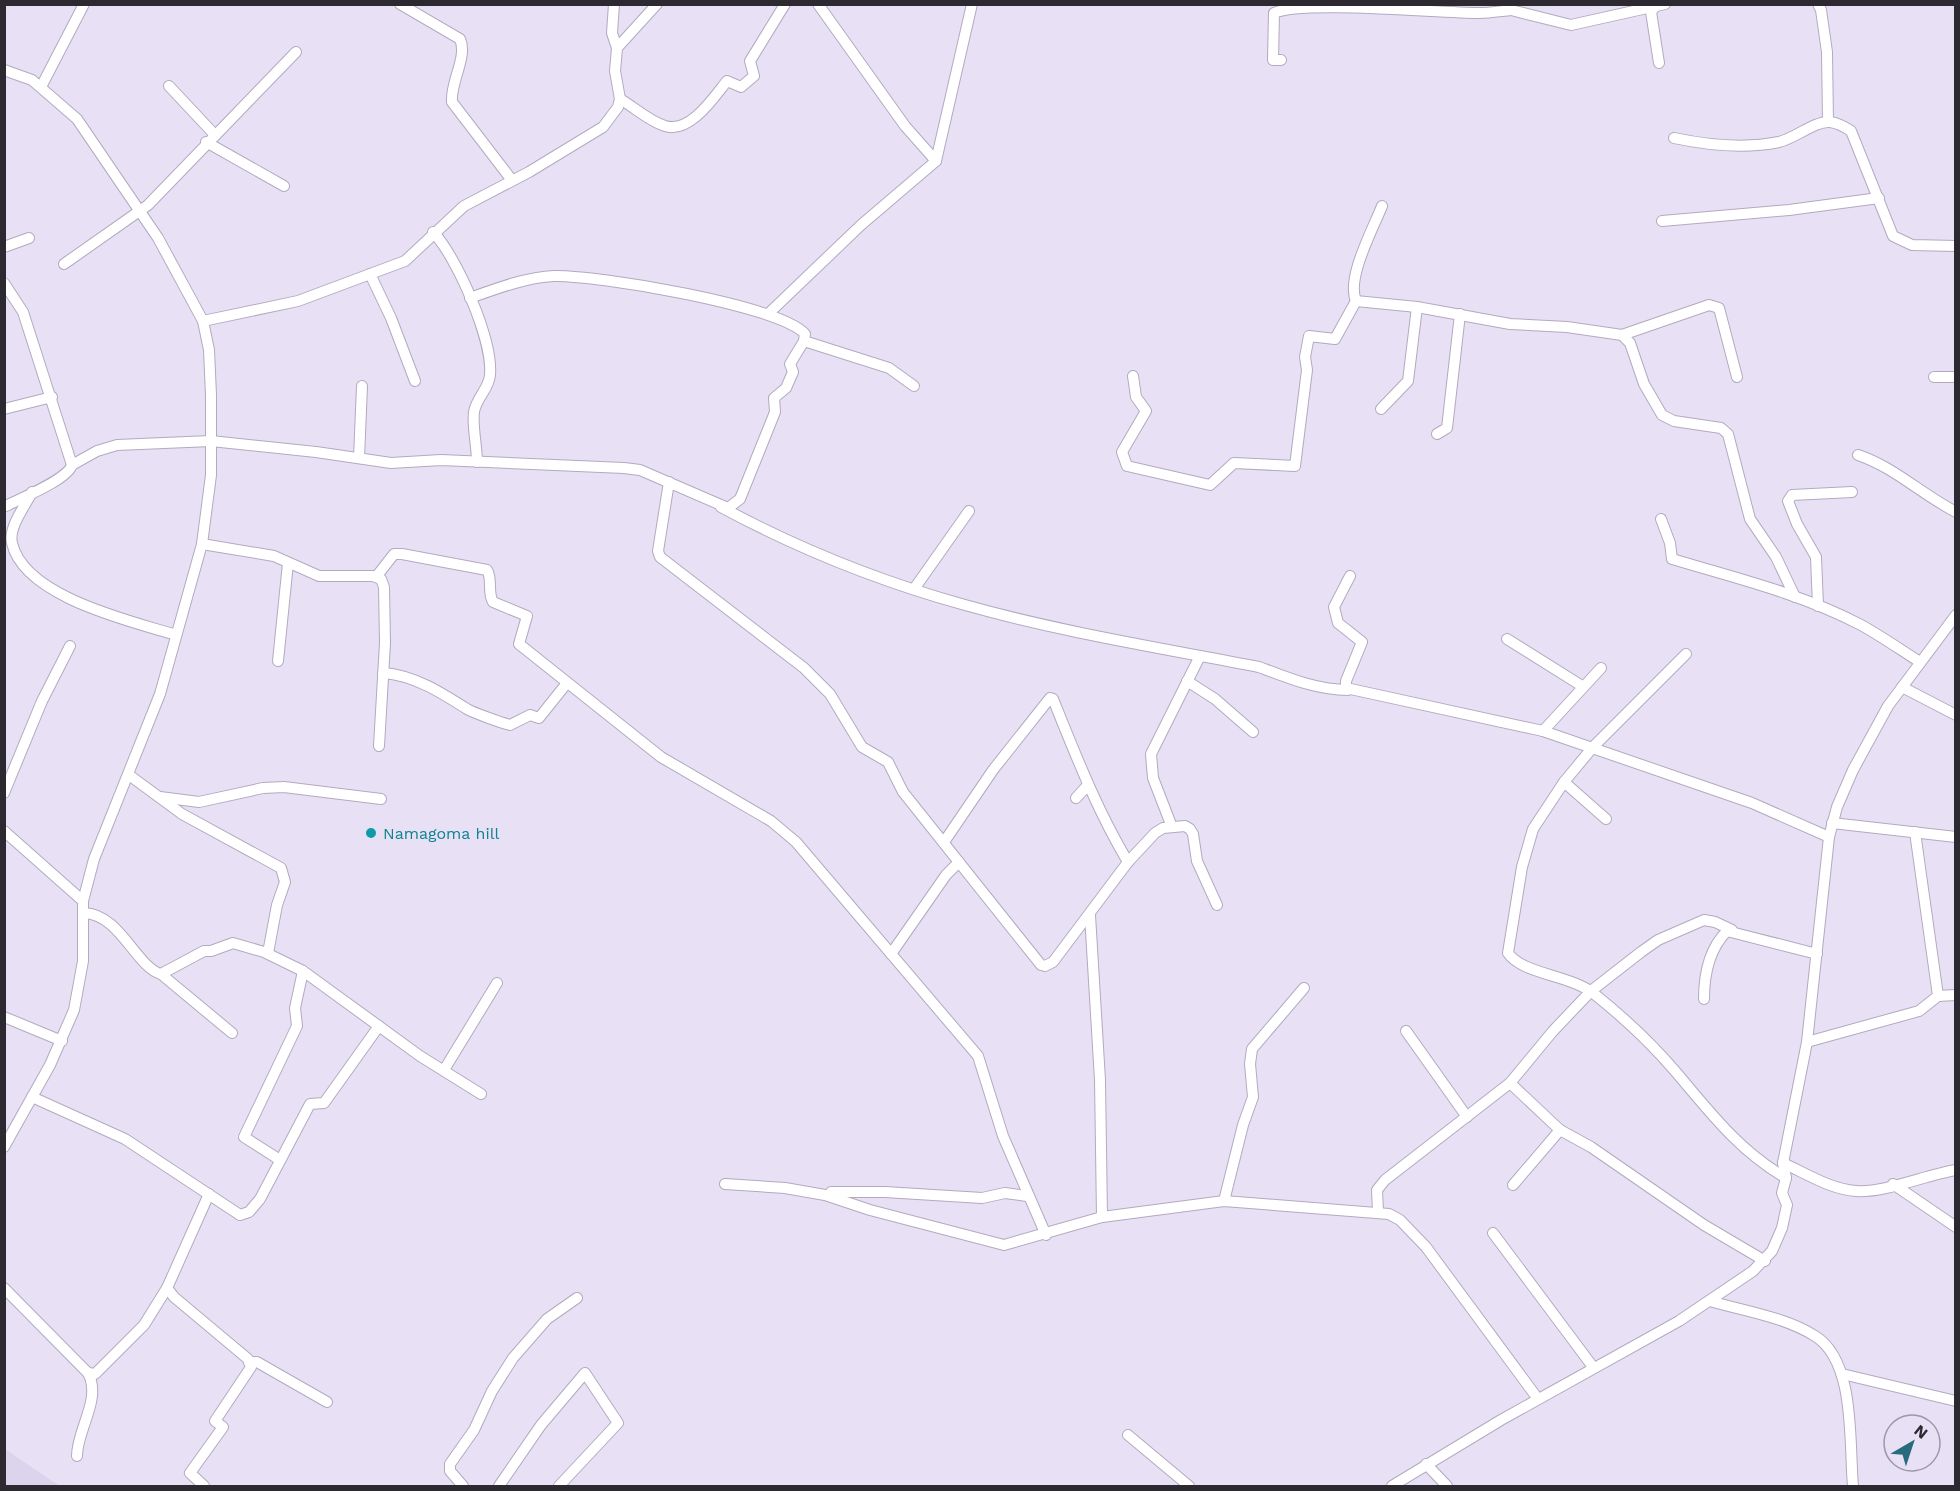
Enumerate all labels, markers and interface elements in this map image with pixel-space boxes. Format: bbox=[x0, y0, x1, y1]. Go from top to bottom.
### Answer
place label: Namagoma hill bbox=[383, 824, 500, 843]
marker: Namagoma hill bbox=[364, 826, 378, 840]
north arrow bbox=[1882, 1413, 1942, 1473]
text: N bbox=[1911, 1421, 1932, 1443]

